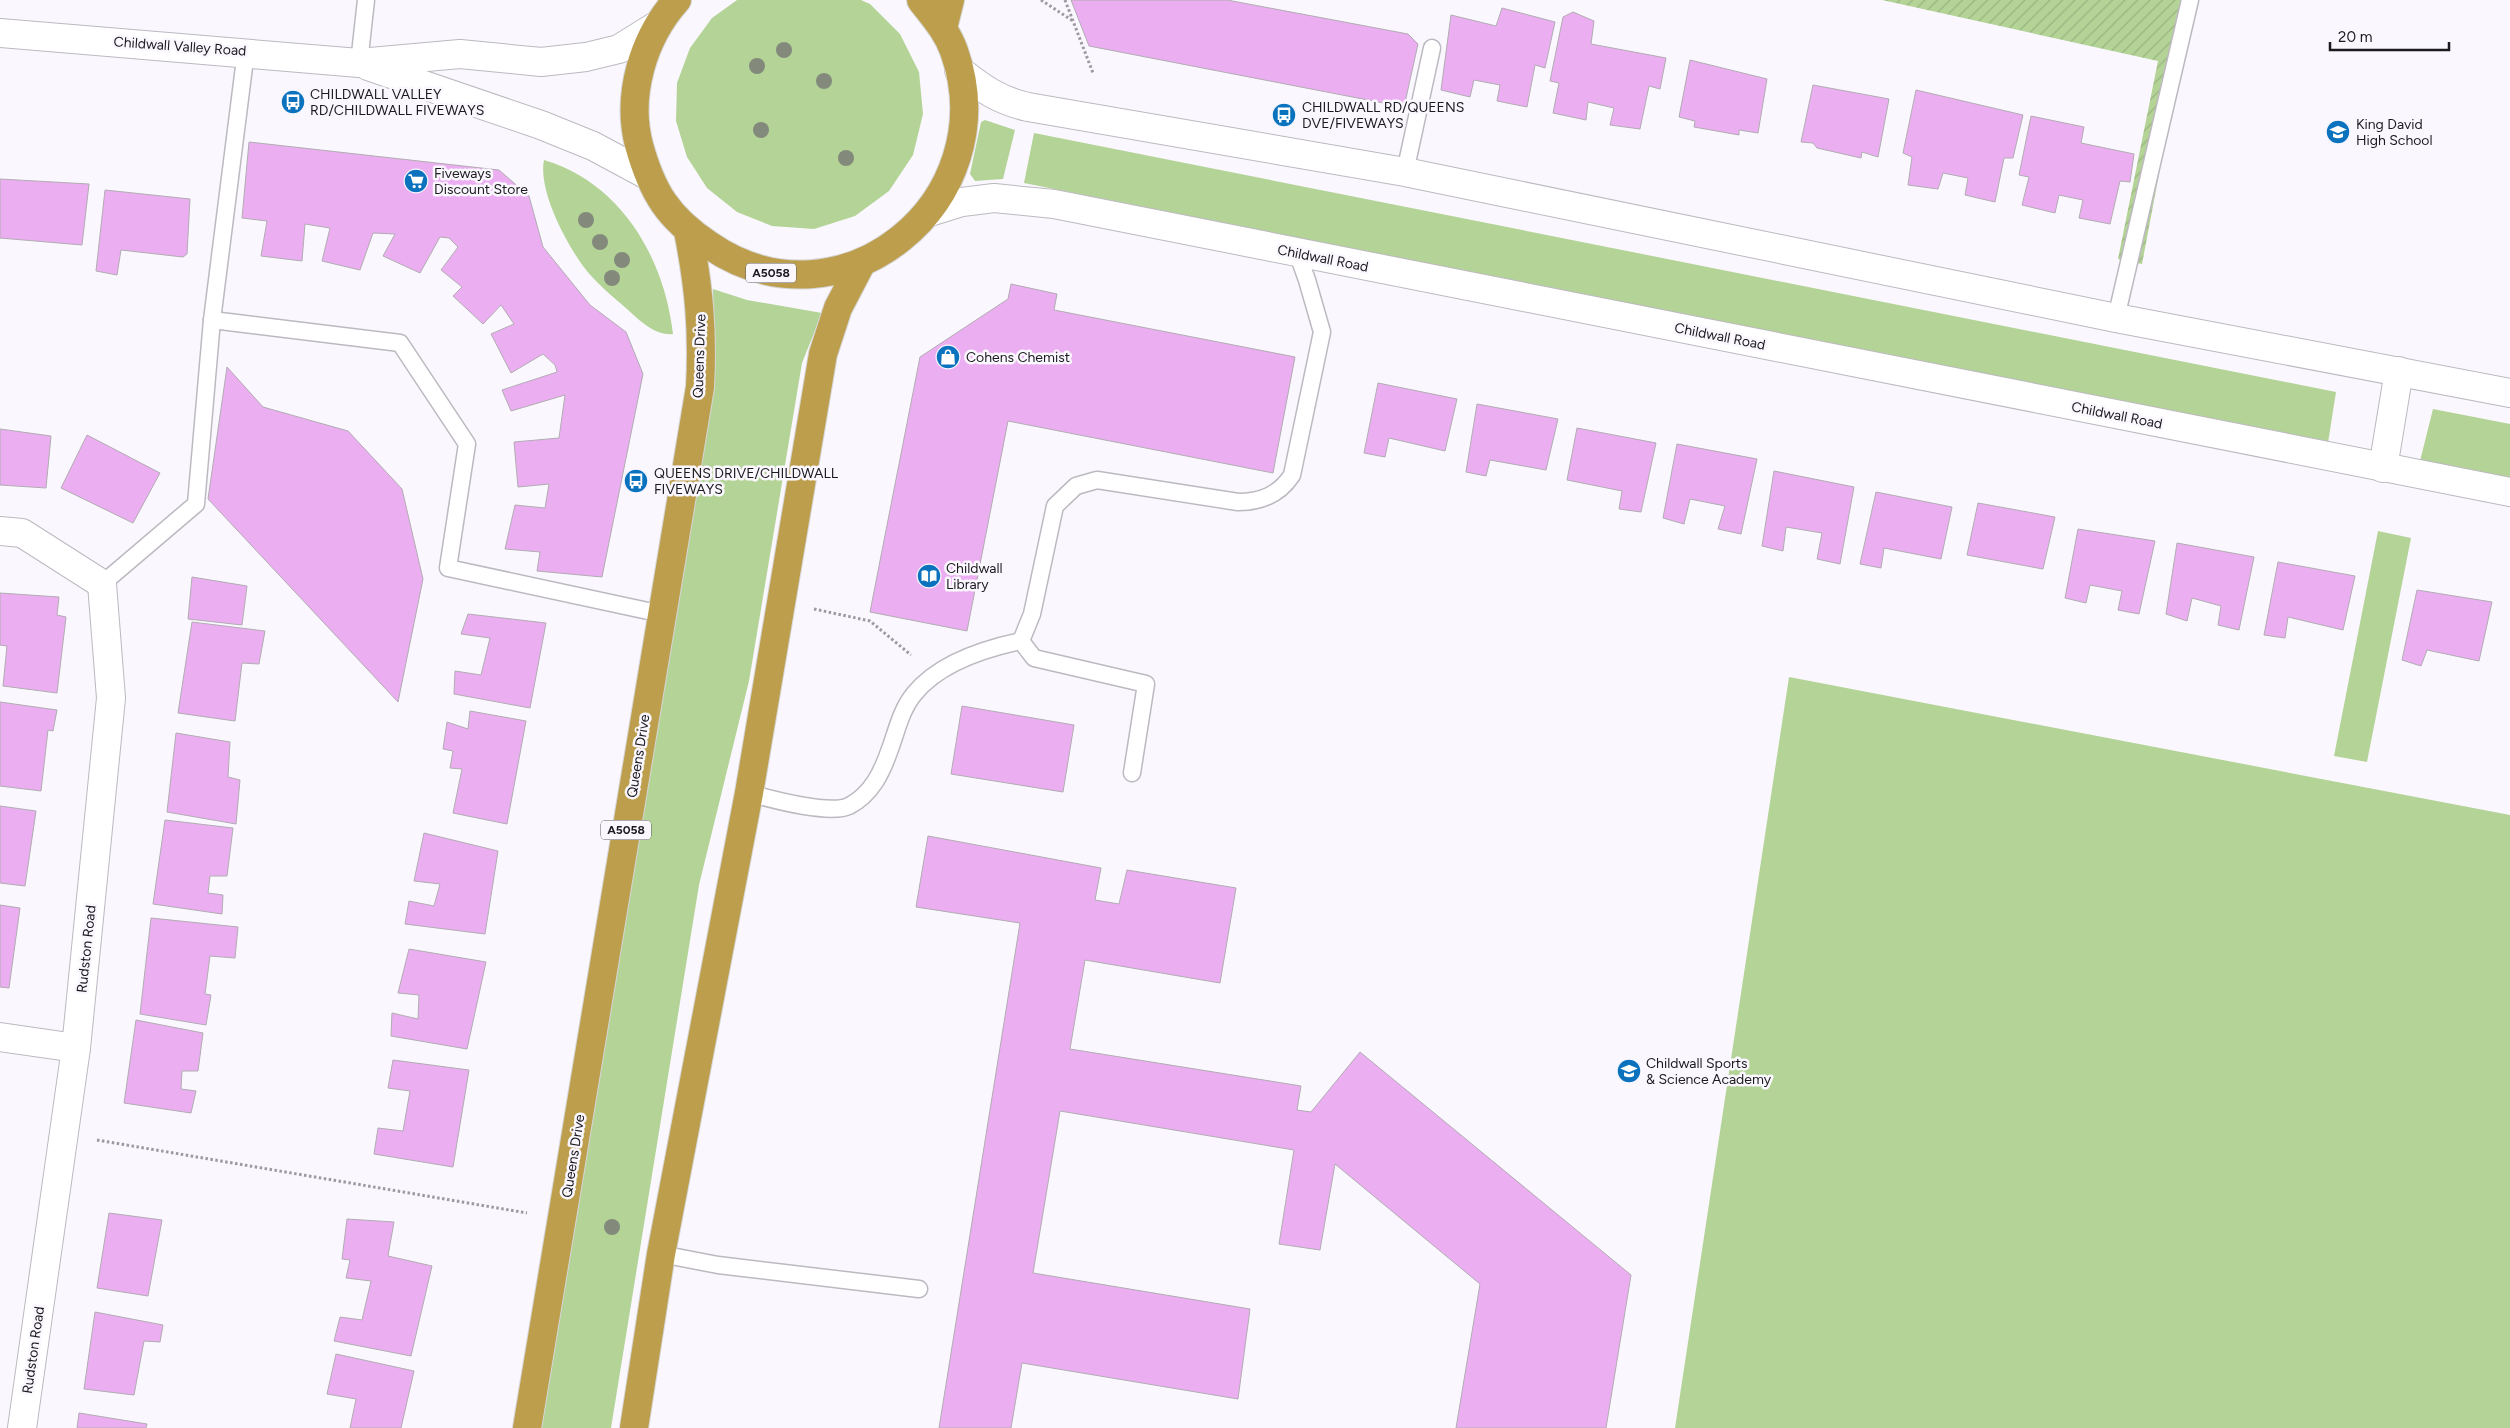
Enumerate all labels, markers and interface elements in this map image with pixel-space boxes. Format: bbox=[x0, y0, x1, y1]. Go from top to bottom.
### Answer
scale bar bbox=[2330, 20, 2449, 52]
text: 20 m bbox=[2338, 28, 2372, 46]
street label: Childwall Valley Road bbox=[113, 33, 247, 60]
place label: CHILDWALL VALLEY RD/CHILDWALL FIVEWAYS bbox=[310, 86, 484, 119]
bus stop icon: CHILDWALL VALLEY RD/CHILDWALL FIVEWAYS bbox=[280, 89, 306, 115]
place label: CHILDWALL RD/QUEENS DVE/FIVEWAYS bbox=[1302, 99, 1464, 132]
bus stop icon: CHILDWALL RD/QUEENS DVE/FIVEWAYS bbox=[1271, 102, 1297, 128]
place label: King David High School bbox=[2356, 116, 2433, 149]
school or university icon: King David High School bbox=[2325, 119, 2351, 145]
place label: Fiveways Discount Store bbox=[434, 165, 528, 198]
supermarket icon: Fiveways Discount Store bbox=[403, 168, 429, 194]
street label: Childwall Road bbox=[1276, 241, 1370, 276]
road number: A5058 bbox=[746, 264, 796, 282]
street label: Queens Drive bbox=[690, 313, 709, 398]
street label: Childwall Road bbox=[1673, 319, 1767, 354]
shop icon: Cohens Chemist bbox=[935, 344, 961, 370]
place label: Cohens Chemist bbox=[966, 349, 1070, 366]
street label: Childwall Road bbox=[2070, 398, 2164, 433]
place label: QUEENS DRIVE/CHILDWALL FIVEWAYS bbox=[654, 465, 839, 498]
bus stop icon: QUEENS DRIVE/CHILDWALL FIVEWAYS bbox=[623, 468, 649, 494]
place label: Childwall Library bbox=[946, 560, 1003, 593]
library icon: Childwall Library bbox=[916, 563, 942, 589]
street label: Queens Drive bbox=[624, 713, 654, 799]
road number: A5058 bbox=[601, 820, 651, 840]
street label: Rudston Road bbox=[73, 904, 100, 994]
place label: Childwall Sports & Science Academy bbox=[1646, 1055, 1772, 1088]
school or university icon: Childwall Sports & Science Academy bbox=[1616, 1058, 1642, 1084]
street label: Queens Drive bbox=[559, 1113, 589, 1199]
street label: Rudston Road bbox=[19, 1305, 48, 1395]

